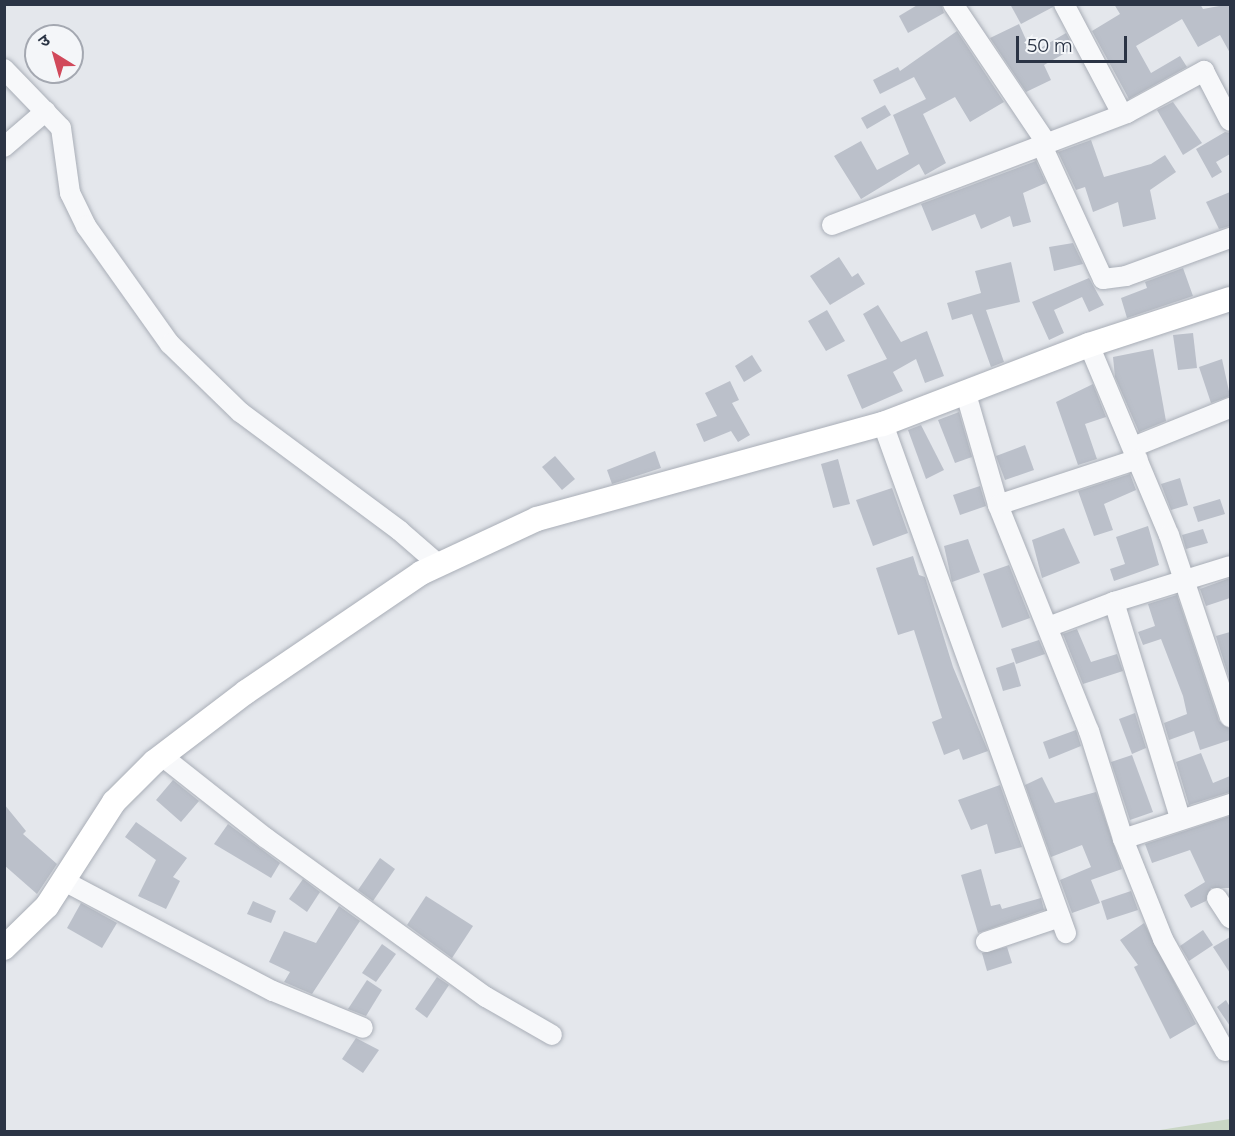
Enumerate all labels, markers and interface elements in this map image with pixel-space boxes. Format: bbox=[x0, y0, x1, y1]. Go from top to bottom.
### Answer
north arrow bbox=[24, 24, 84, 84]
scale bar bbox=[1019, 24, 1130, 62]
text: उ bbox=[35, 30, 54, 51]
text: 50 m bbox=[1027, 35, 1073, 57]

